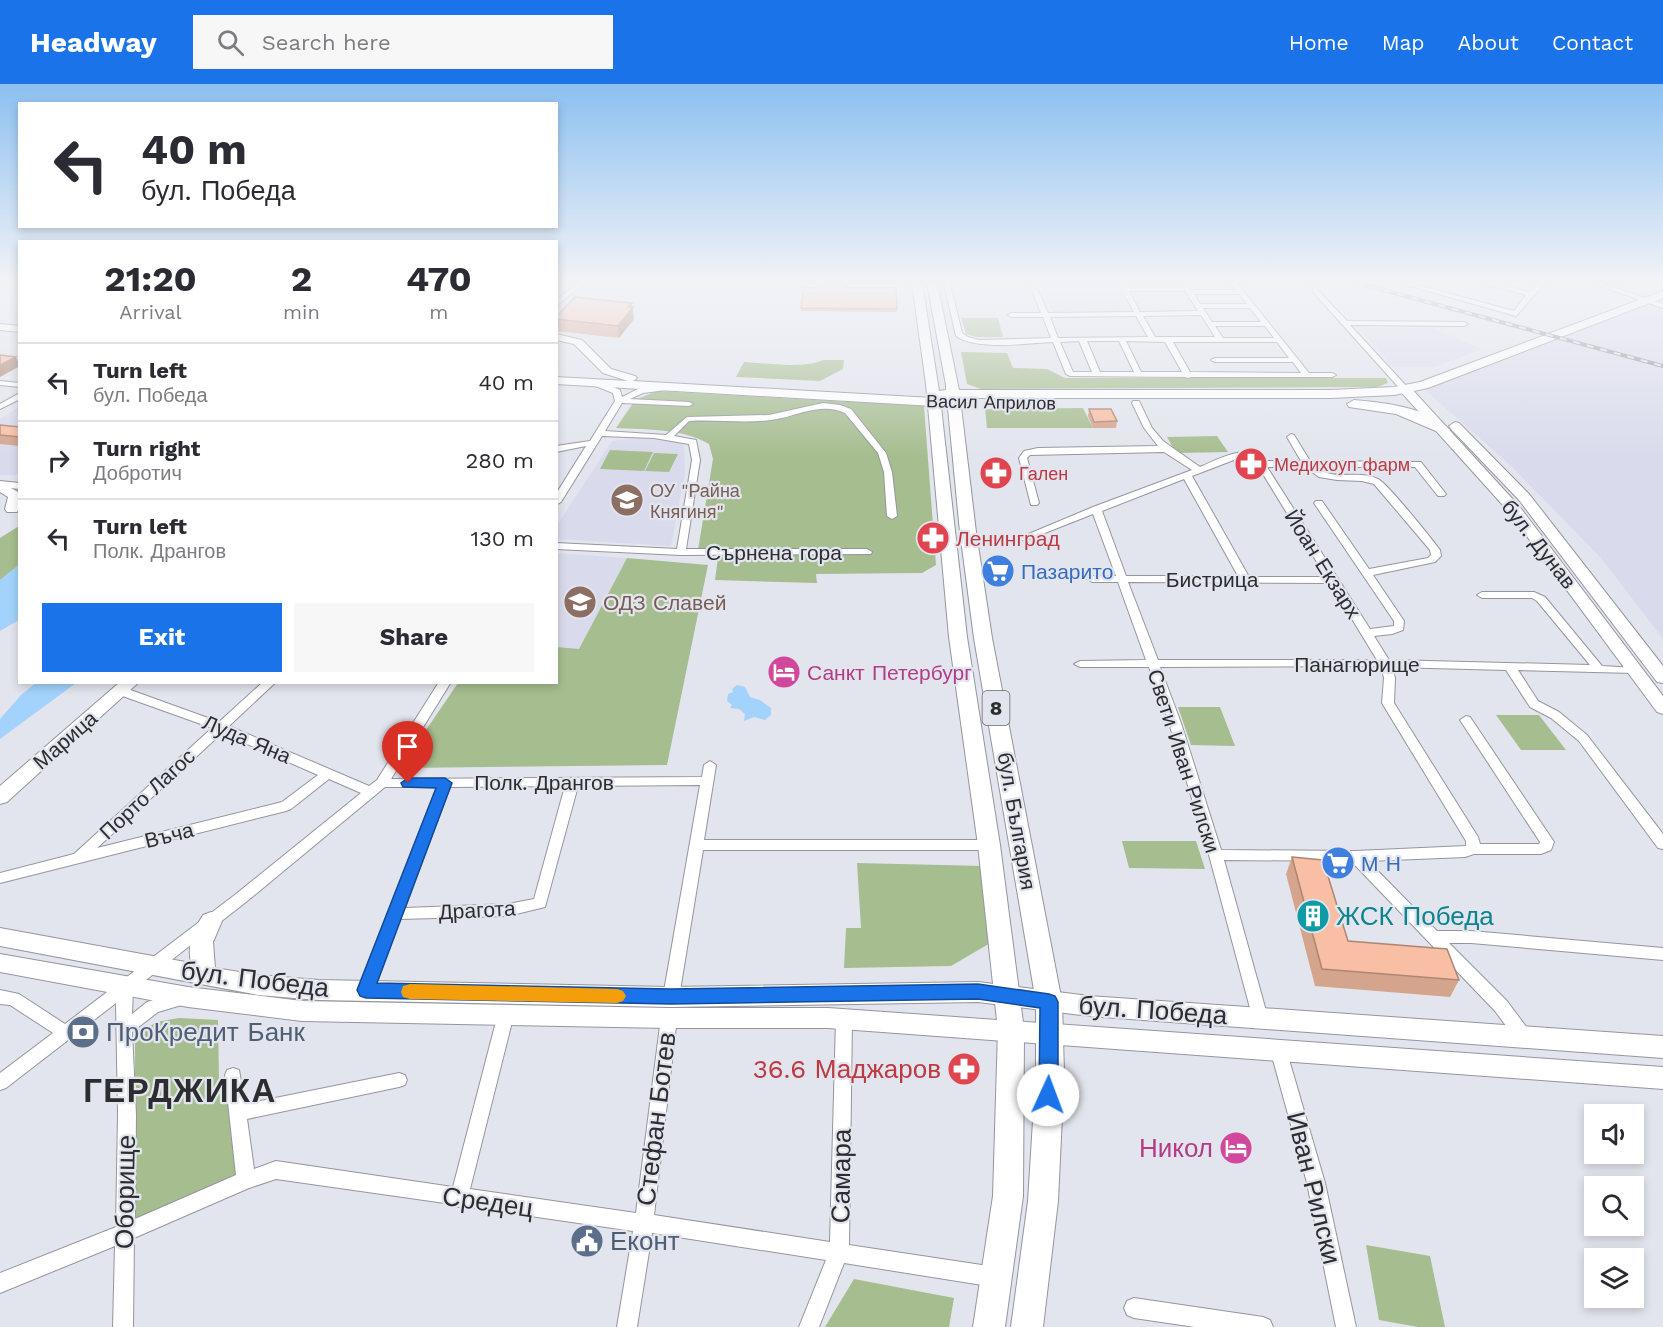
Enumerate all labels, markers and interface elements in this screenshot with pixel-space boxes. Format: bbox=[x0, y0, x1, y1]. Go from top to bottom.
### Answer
search box bbox=[193, 15, 613, 69]
text: Headway bbox=[30, 26, 157, 59]
icon: search bbox=[214, 26, 247, 59]
text: Search here bbox=[262, 30, 391, 55]
text: Home bbox=[1289, 30, 1349, 55]
text: Map bbox=[1382, 30, 1425, 55]
text: About bbox=[1458, 30, 1519, 55]
text: Contact bbox=[1552, 30, 1633, 55]
text: 40 m bbox=[141, 125, 247, 174]
icon: left bbox=[42, 126, 120, 204]
text: бул. Победа bbox=[141, 175, 296, 207]
text: 21:20 bbox=[104, 258, 197, 300]
text: 2 bbox=[291, 258, 312, 300]
text: 470 bbox=[406, 258, 472, 300]
text: Arrival bbox=[119, 300, 182, 324]
text: min bbox=[283, 300, 320, 324]
text: m bbox=[429, 300, 448, 324]
text: Turn left bbox=[93, 358, 187, 383]
icon: left bbox=[42, 366, 75, 399]
text: 40 m bbox=[478, 370, 534, 395]
text: бул. Победа bbox=[93, 383, 208, 407]
street label: Васил Априлов bbox=[926, 390, 1056, 414]
text: Turn right bbox=[93, 436, 200, 461]
icon: right bbox=[42, 444, 75, 477]
pharmacy icon: Медихоуп фарм bbox=[1233, 446, 1269, 482]
text: 280 m bbox=[465, 448, 534, 473]
place label: Медихоуп фарм bbox=[1274, 454, 1410, 475]
pharmacy icon: Гален bbox=[978, 455, 1014, 491]
text: Добротич bbox=[93, 461, 182, 485]
place label: Гален bbox=[1019, 463, 1068, 484]
place label: ОУ "Райна Княгиня" bbox=[650, 480, 741, 522]
school or university icon: ОУ "Райна Княгиня" bbox=[609, 482, 645, 518]
street label: бул. Дунав bbox=[1496, 494, 1582, 594]
street label: Йоан Екзарх bbox=[1280, 505, 1367, 624]
text: Turn left bbox=[93, 514, 187, 539]
pharmacy icon: Ленинград bbox=[915, 520, 951, 556]
icon: left bbox=[42, 522, 75, 555]
text: 130 m bbox=[470, 526, 534, 551]
place label: Ленинград bbox=[956, 526, 1060, 551]
text: Полк. Дрангов bbox=[93, 539, 226, 563]
street label: Сърнена гора bbox=[706, 540, 842, 565]
supermarket icon: Пазарито bbox=[980, 553, 1016, 589]
place label: Пазарито bbox=[1021, 559, 1113, 584]
street label: Бистрица bbox=[1166, 567, 1259, 592]
school or university icon: ОДЗ Славей bbox=[562, 584, 598, 620]
place label: ОДЗ Славей bbox=[603, 590, 726, 615]
button: Exit bbox=[42, 603, 282, 672]
button: Share bbox=[294, 603, 534, 672]
street label: Панагюрище bbox=[1294, 652, 1420, 677]
hotel icon: Санкт Петербург bbox=[766, 654, 802, 690]
place label: Санкт Петербург bbox=[807, 660, 972, 685]
street label: Свети Иван Рилски bbox=[1143, 666, 1225, 856]
road number: 8 bbox=[982, 691, 1010, 725]
street label: Марица bbox=[28, 705, 102, 775]
street label: Луда Яна bbox=[199, 709, 295, 769]
pin bbox=[382, 721, 433, 783]
icon: arrive bbox=[391, 730, 424, 763]
street label: Порто Лагос bbox=[94, 744, 200, 844]
street label: бул. България bbox=[993, 750, 1041, 892]
street label: Полк. Дрангов bbox=[474, 770, 614, 795]
street label: Въча bbox=[142, 817, 196, 853]
supermarket icon: М Н bbox=[1320, 845, 1356, 881]
place label: М Н bbox=[1361, 851, 1401, 876]
street label: Драгота bbox=[438, 895, 516, 924]
building icon: ЖСК Победа bbox=[1295, 898, 1331, 934]
place label: ЖСК Победа bbox=[1336, 901, 1494, 931]
street label: бул. Победа bbox=[179, 955, 331, 1003]
street label: бул. Победа bbox=[1078, 990, 1229, 1030]
bank icon: ПроКредит Банк bbox=[65, 1014, 101, 1050]
place label: ПроКредит Банк bbox=[106, 1017, 305, 1047]
street label: Стефан Ботев bbox=[630, 1030, 682, 1208]
pharmacy icon: 36.6 Маджаров bbox=[946, 1051, 982, 1087]
place label: 36.6 Маджаров bbox=[753, 1054, 941, 1084]
position arrow bbox=[1016, 1063, 1080, 1127]
district label: ГЕРДЖИКА bbox=[83, 1071, 277, 1110]
map controls bbox=[1584, 1104, 1644, 1308]
button: sound bbox=[1584, 1104, 1644, 1164]
street label: Иван Рилски bbox=[1281, 1109, 1347, 1267]
street label: Самара bbox=[825, 1128, 857, 1224]
hotel icon: Никол bbox=[1218, 1130, 1254, 1166]
place label: Никол bbox=[1139, 1133, 1213, 1163]
street label: Оборище bbox=[109, 1135, 141, 1249]
button: search bbox=[1584, 1176, 1644, 1236]
street label: Средец bbox=[441, 1181, 536, 1223]
public building icon: Еконт bbox=[569, 1223, 605, 1259]
place label: Еконт bbox=[610, 1226, 680, 1256]
button: layers bbox=[1584, 1248, 1644, 1308]

